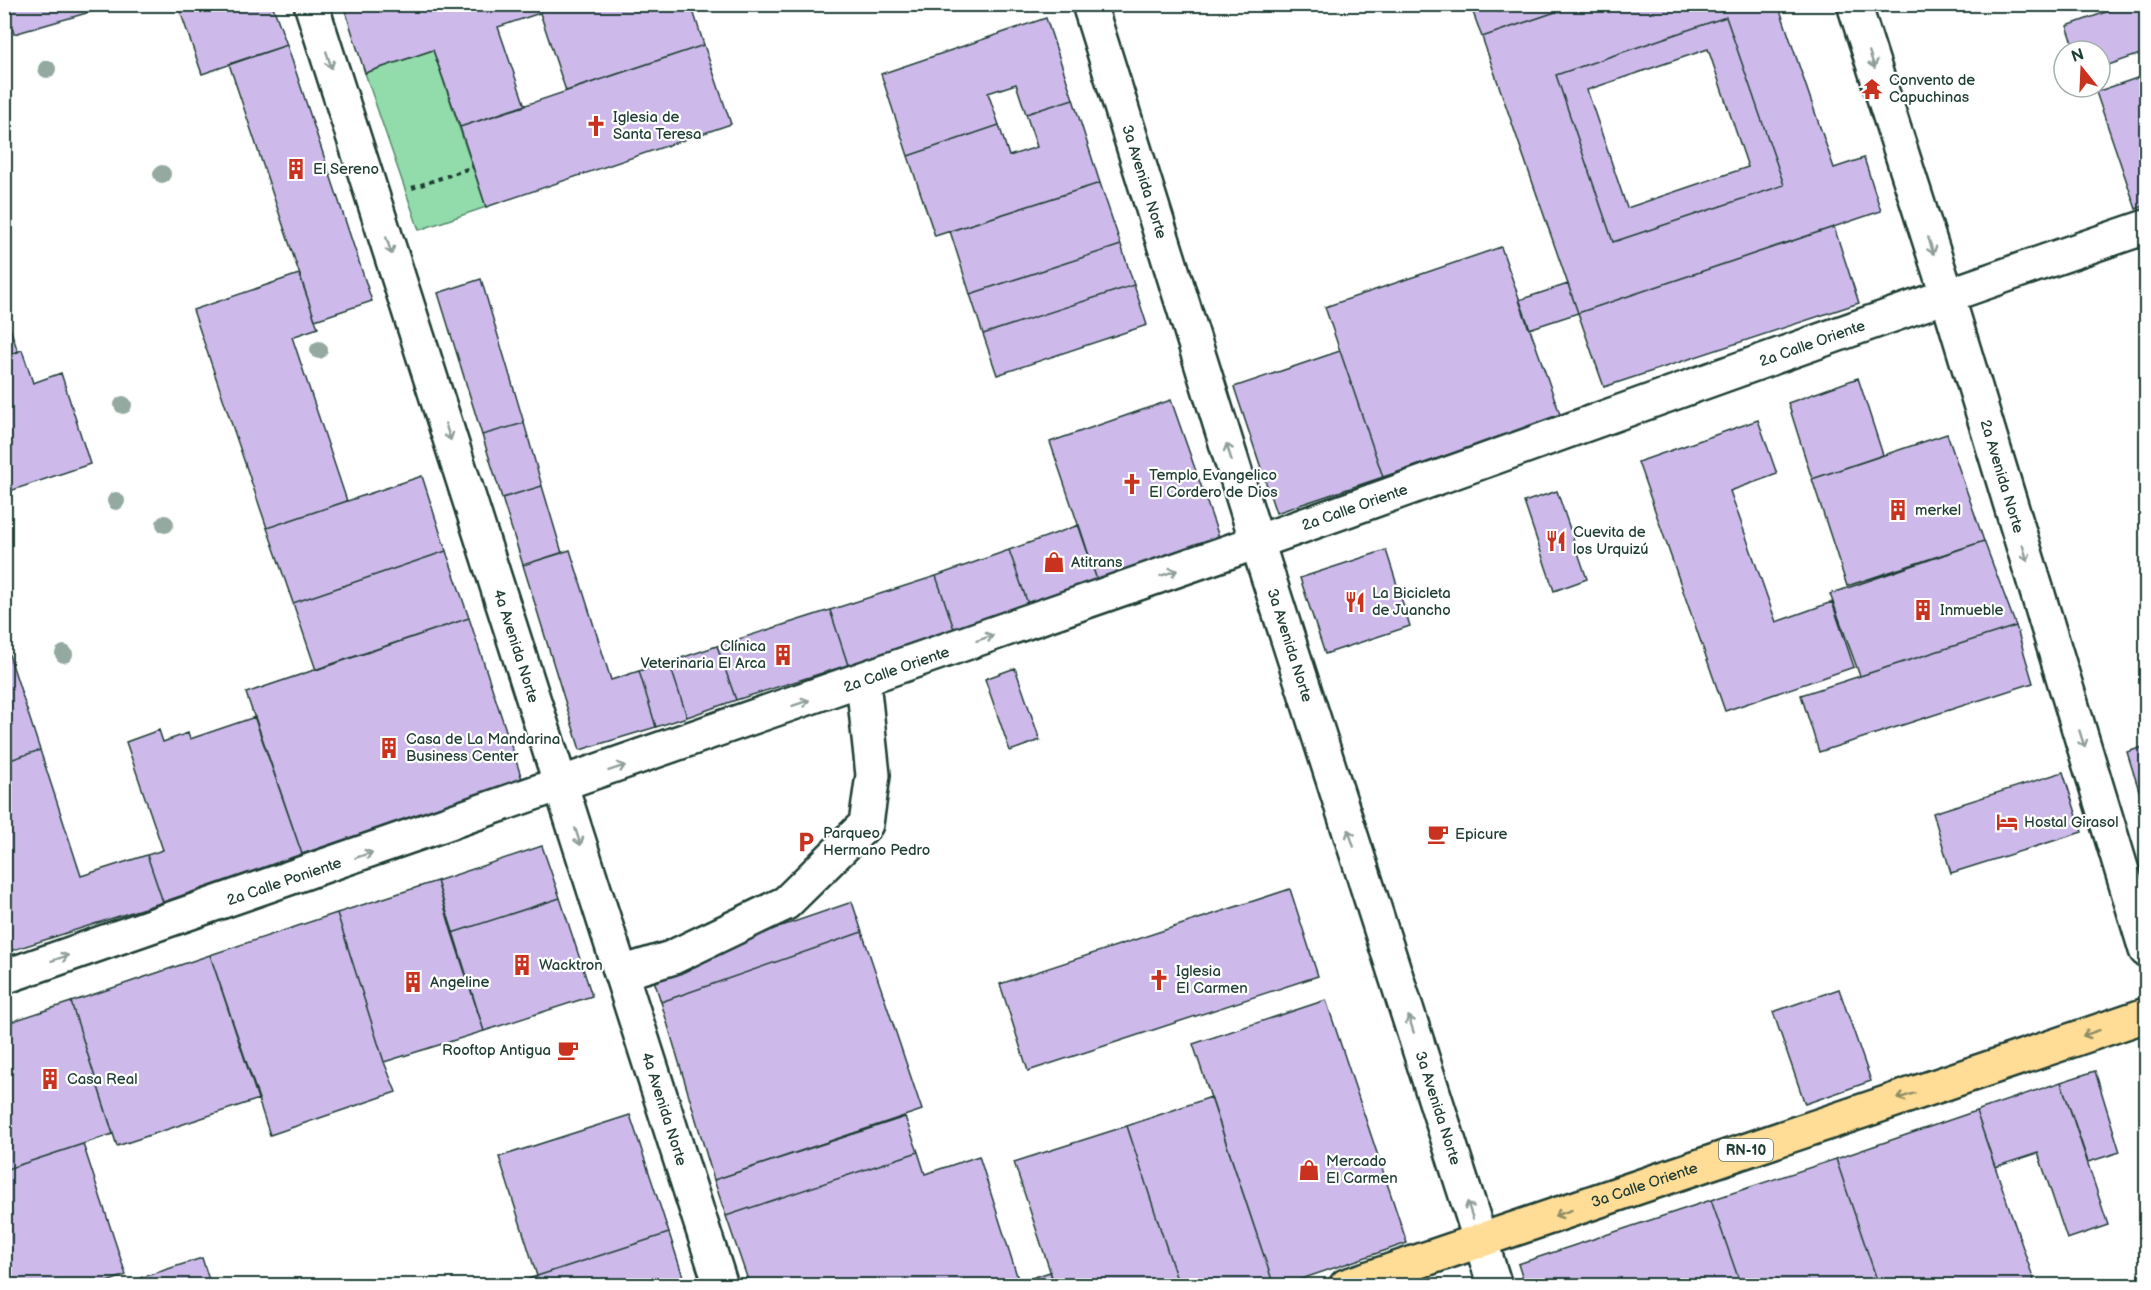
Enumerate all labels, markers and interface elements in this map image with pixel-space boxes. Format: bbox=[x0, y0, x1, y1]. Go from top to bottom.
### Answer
north arrow bbox=[2052, 39, 2112, 99]
text: N bbox=[2069, 45, 2086, 67]
one-way arrow bbox=[324, 50, 335, 69]
one-way arrow bbox=[1867, 50, 1878, 69]
place label: Convento de Capuchinas bbox=[1889, 71, 1975, 107]
temple icon: Convento de Capuchinas bbox=[1860, 77, 1884, 101]
place label: Iglesia de Santa Teresa bbox=[613, 108, 702, 144]
church icon: Iglesia de Santa Teresa bbox=[584, 114, 608, 138]
street label: 3a Avenida Norte bbox=[1117, 122, 1171, 241]
building icon: El Sereno bbox=[284, 157, 308, 181]
place label: El Sereno bbox=[313, 160, 379, 179]
one-way arrow bbox=[384, 236, 395, 255]
one-way arrow bbox=[1926, 236, 1937, 255]
street label: 2a Calle Oriente bbox=[1757, 316, 1868, 371]
street label: 2a Avenida Norte bbox=[1975, 417, 2028, 536]
one-way arrow bbox=[443, 422, 454, 441]
one-way arrow bbox=[1223, 443, 1234, 462]
place label: Templo Evangelico El Cordero de Dios bbox=[1149, 466, 1278, 502]
church icon: Templo Evangelico El Cordero de Dios bbox=[1120, 472, 1144, 496]
street label: 2a Calle Oriente bbox=[1299, 480, 1410, 535]
building icon: merkel bbox=[1886, 498, 1910, 522]
place label: merkel bbox=[1915, 501, 1961, 520]
place label: Cuevita de los Urquizú bbox=[1573, 523, 1648, 559]
restaurant icon: Cuevita de los Urquizú bbox=[1544, 529, 1568, 553]
one-way arrow bbox=[2020, 543, 2031, 562]
shop icon: Atitrans bbox=[1042, 550, 1066, 574]
place label: Atitrans bbox=[1071, 553, 1123, 572]
one-way arrow bbox=[1159, 567, 1178, 578]
place label: La Bicicleta de Juancho bbox=[1372, 584, 1451, 620]
street label: 3a Avenida Norte bbox=[1262, 586, 1317, 705]
street label: 4a Avenida Norte bbox=[489, 587, 543, 705]
restaurant icon: La Bicicleta de Juancho bbox=[1343, 590, 1367, 614]
building icon: Inmueble bbox=[1911, 598, 1935, 622]
place label: Inmueble bbox=[1940, 601, 2003, 620]
one-way arrow bbox=[975, 632, 994, 643]
place label: Clínica Veterinaria El Arca bbox=[641, 637, 766, 673]
street label: 2a Calle Oriente bbox=[841, 642, 952, 697]
building icon: Clínica Veterinaria El Arca bbox=[771, 643, 795, 667]
one-way arrow bbox=[791, 696, 810, 707]
one-way arrow bbox=[2077, 729, 2088, 748]
place label: Casa de La Mandarina Business Center bbox=[406, 730, 560, 766]
building icon: Casa de La Mandarina Business Center bbox=[377, 736, 401, 760]
one-way arrow bbox=[607, 761, 626, 772]
hotel icon: Hostal Girasol bbox=[1995, 810, 2019, 834]
place label: Hostal Girasol bbox=[2024, 813, 2119, 832]
cafe icon: Epicure bbox=[1426, 822, 1450, 846]
place label: Parqueo Hermano Pedro bbox=[823, 824, 930, 860]
place label: Epicure bbox=[1455, 825, 1508, 844]
one-way arrow bbox=[573, 827, 584, 846]
one-way arrow bbox=[1345, 829, 1356, 848]
parking icon: Parqueo Hermano Pedro bbox=[794, 830, 818, 854]
one-way arrow bbox=[354, 848, 373, 859]
street label: 2a Calle Poniente bbox=[225, 853, 344, 910]
one-way arrow bbox=[50, 952, 69, 963]
building icon: Wacktron bbox=[510, 953, 534, 977]
place label: Wacktron bbox=[539, 956, 603, 975]
place label: Iglesia El Carmen bbox=[1176, 962, 1248, 998]
church icon: Iglesia El Carmen bbox=[1147, 968, 1171, 992]
building icon: Angeline bbox=[401, 970, 425, 994]
place label: Angeline bbox=[430, 973, 490, 992]
one-way arrow bbox=[1405, 1015, 1416, 1034]
one-way arrow bbox=[2082, 1029, 2101, 1040]
cafe icon: Rooftop Antigua bbox=[556, 1038, 580, 1062]
place label: Rooftop Antigua bbox=[442, 1041, 551, 1060]
street label: 3a Avenida Norte bbox=[1411, 1049, 1465, 1168]
street label: 4a Avenida Norte bbox=[637, 1050, 691, 1168]
building icon: Casa Real bbox=[38, 1067, 62, 1091]
place label: Casa Real bbox=[67, 1070, 138, 1089]
one-way arrow bbox=[1897, 1091, 1916, 1102]
road number: RN-10 bbox=[1719, 1139, 1773, 1161]
place label: Mercado El Carmen bbox=[1326, 1152, 1398, 1188]
shop icon: Mercado El Carmen bbox=[1297, 1158, 1321, 1182]
street label: 3a Calle Oriente bbox=[1589, 1159, 1700, 1212]
one-way arrow bbox=[1464, 1201, 1475, 1220]
one-way arrow bbox=[1554, 1208, 1573, 1219]

